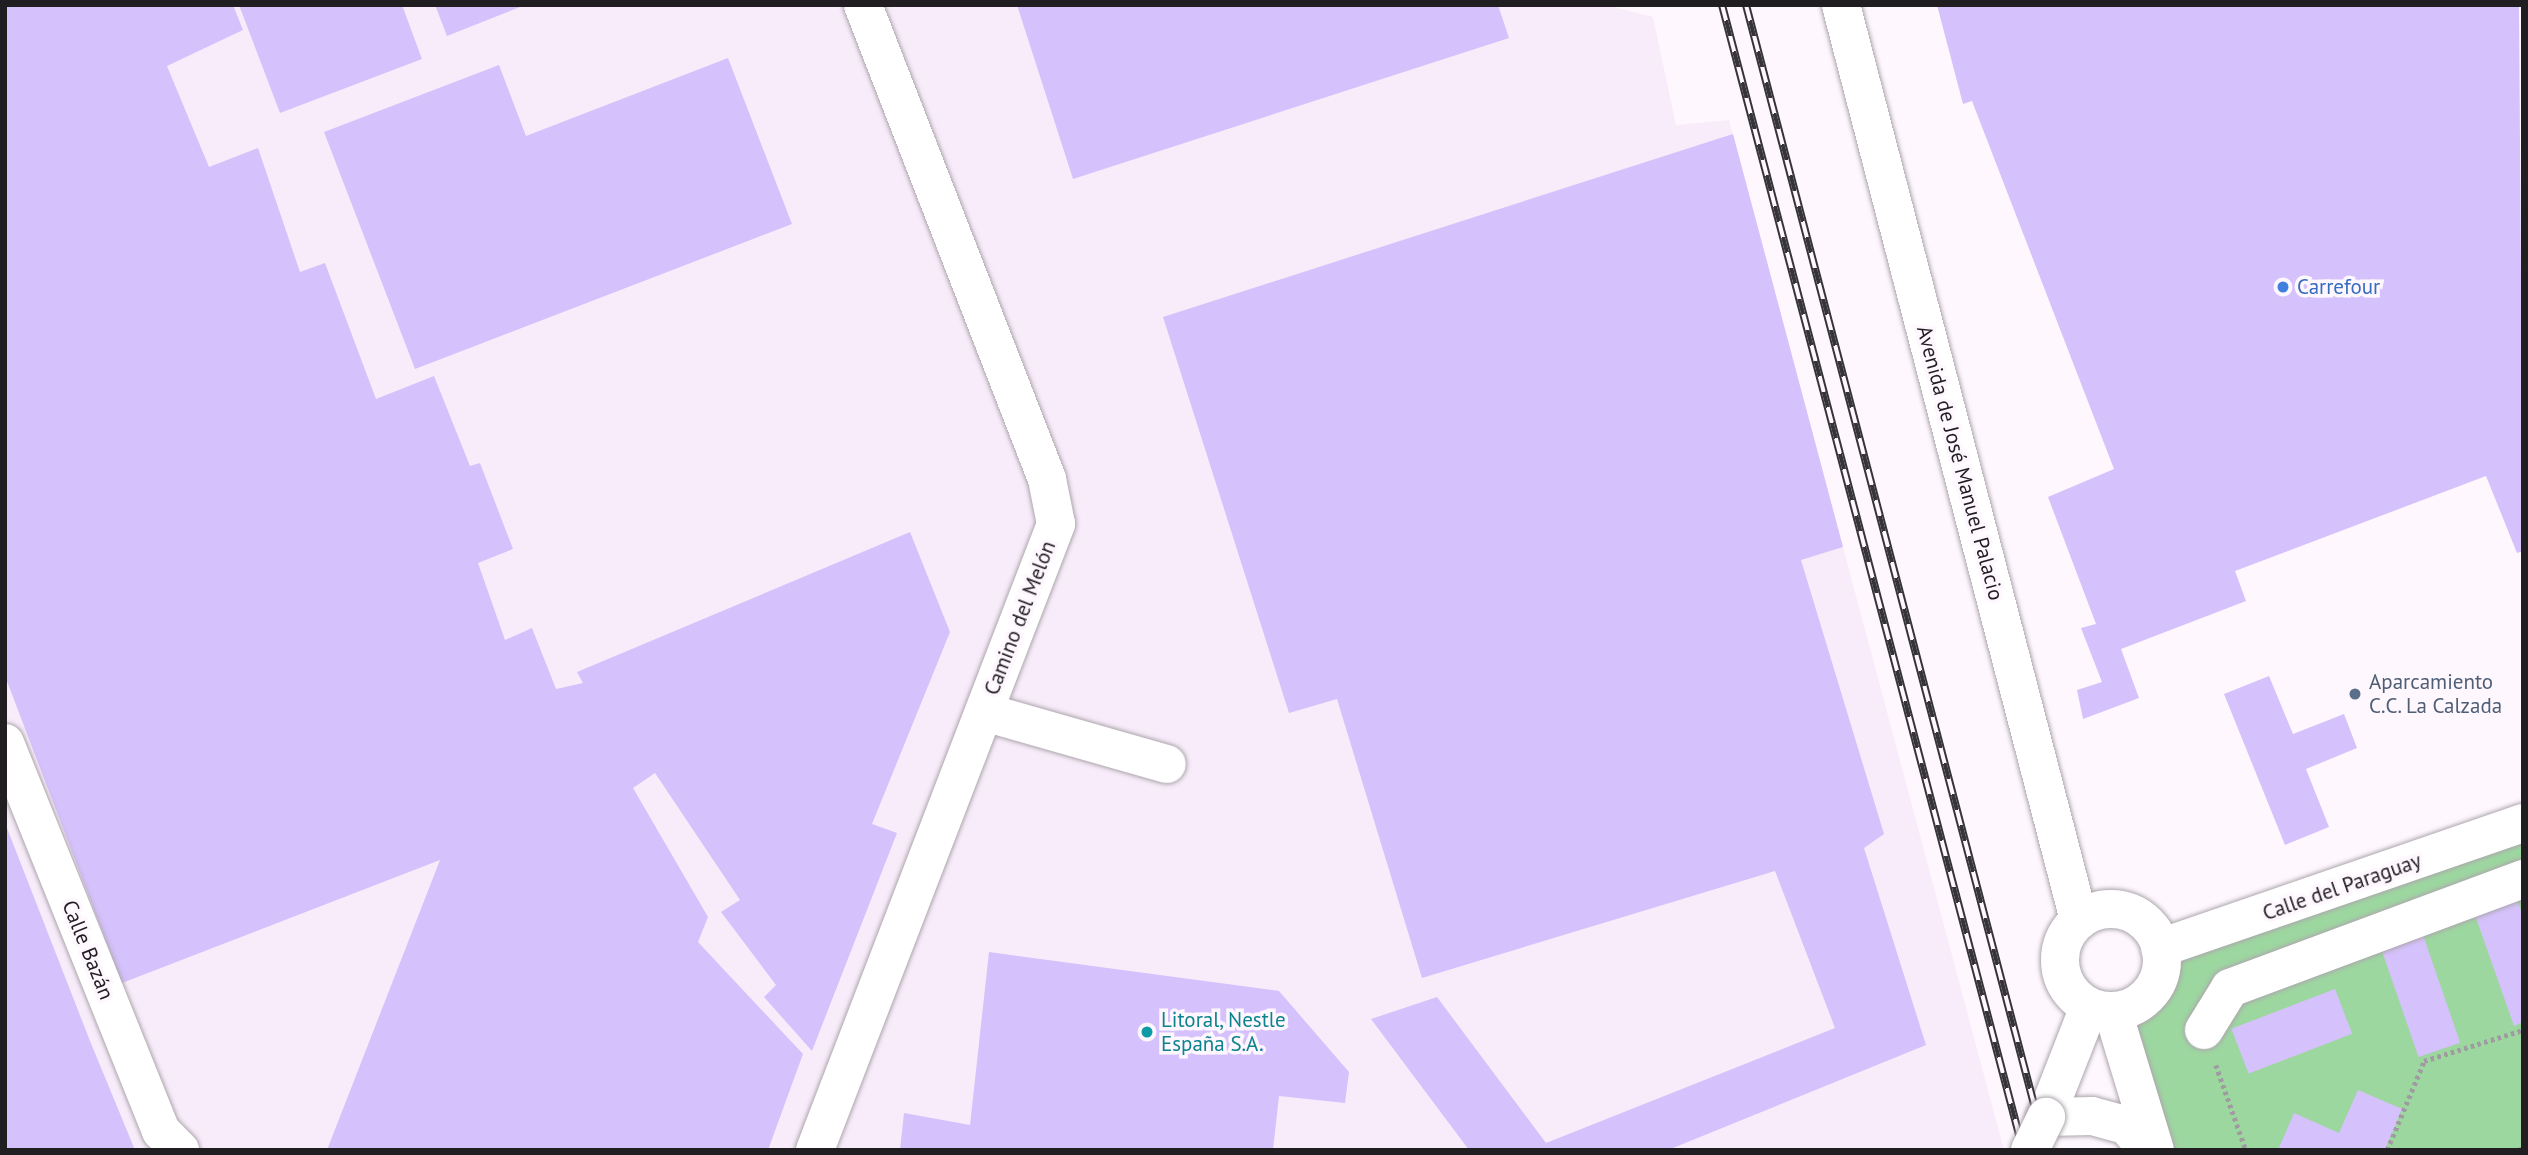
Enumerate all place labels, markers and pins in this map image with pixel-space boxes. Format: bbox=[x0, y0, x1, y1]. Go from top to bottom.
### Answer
place label: Carrefour bbox=[2297, 274, 2380, 300]
marker: Carrefour bbox=[2275, 279, 2291, 295]
place label: Aparcamiento C.C. La Calzada bbox=[2369, 669, 2504, 719]
marker: Aparcamiento C.C. La Calzada bbox=[2347, 686, 2363, 702]
place label: Litoral, Nestle España S.A. bbox=[1161, 1007, 1287, 1057]
marker: Litoral, Nestle España S.A. bbox=[1139, 1024, 1155, 1040]

